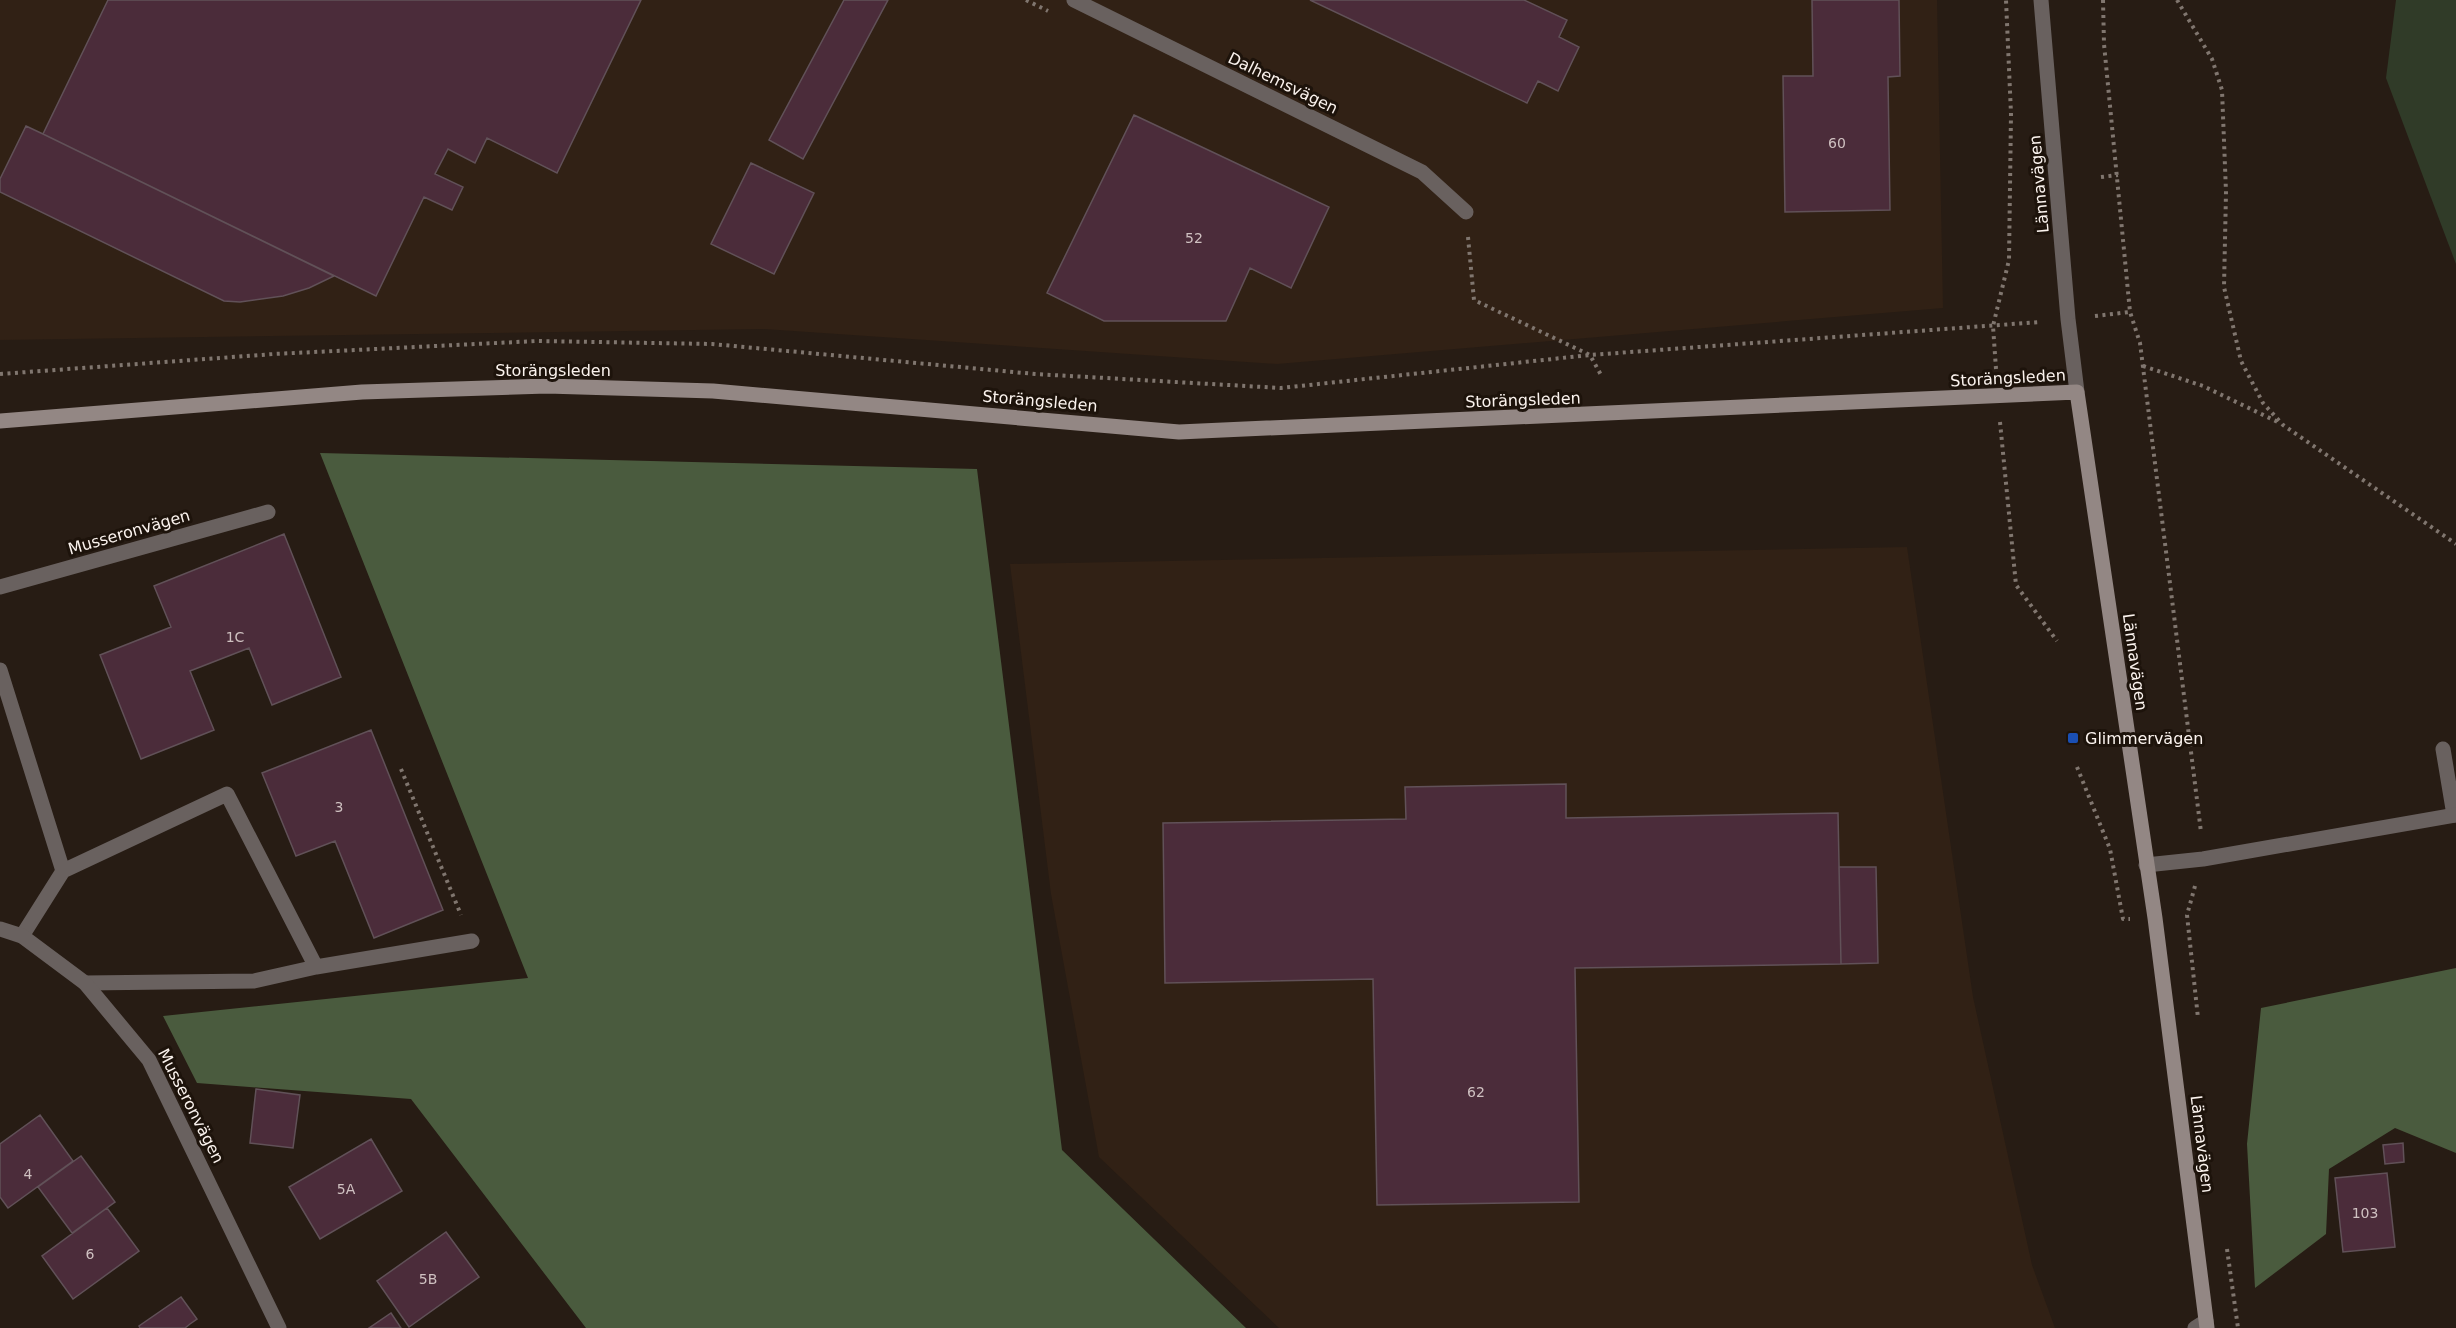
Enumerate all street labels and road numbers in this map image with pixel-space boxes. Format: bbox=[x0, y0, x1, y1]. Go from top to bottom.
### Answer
street label: Dalhemsvägen bbox=[1225, 48, 1341, 118]
street label: Lännavägen bbox=[2025, 134, 2053, 234]
street label: Storängsleden bbox=[495, 361, 611, 380]
street label: Storängsleden bbox=[1950, 365, 2066, 391]
street label: Storängsleden bbox=[982, 386, 1098, 416]
street label: Storängsleden bbox=[1465, 388, 1581, 412]
street label: Musseronvägen bbox=[66, 505, 192, 559]
street label: Lännavägen bbox=[2119, 612, 2151, 712]
street label: Musseronvägen bbox=[154, 1046, 228, 1166]
street label: Lännavägen bbox=[2187, 1094, 2217, 1194]

